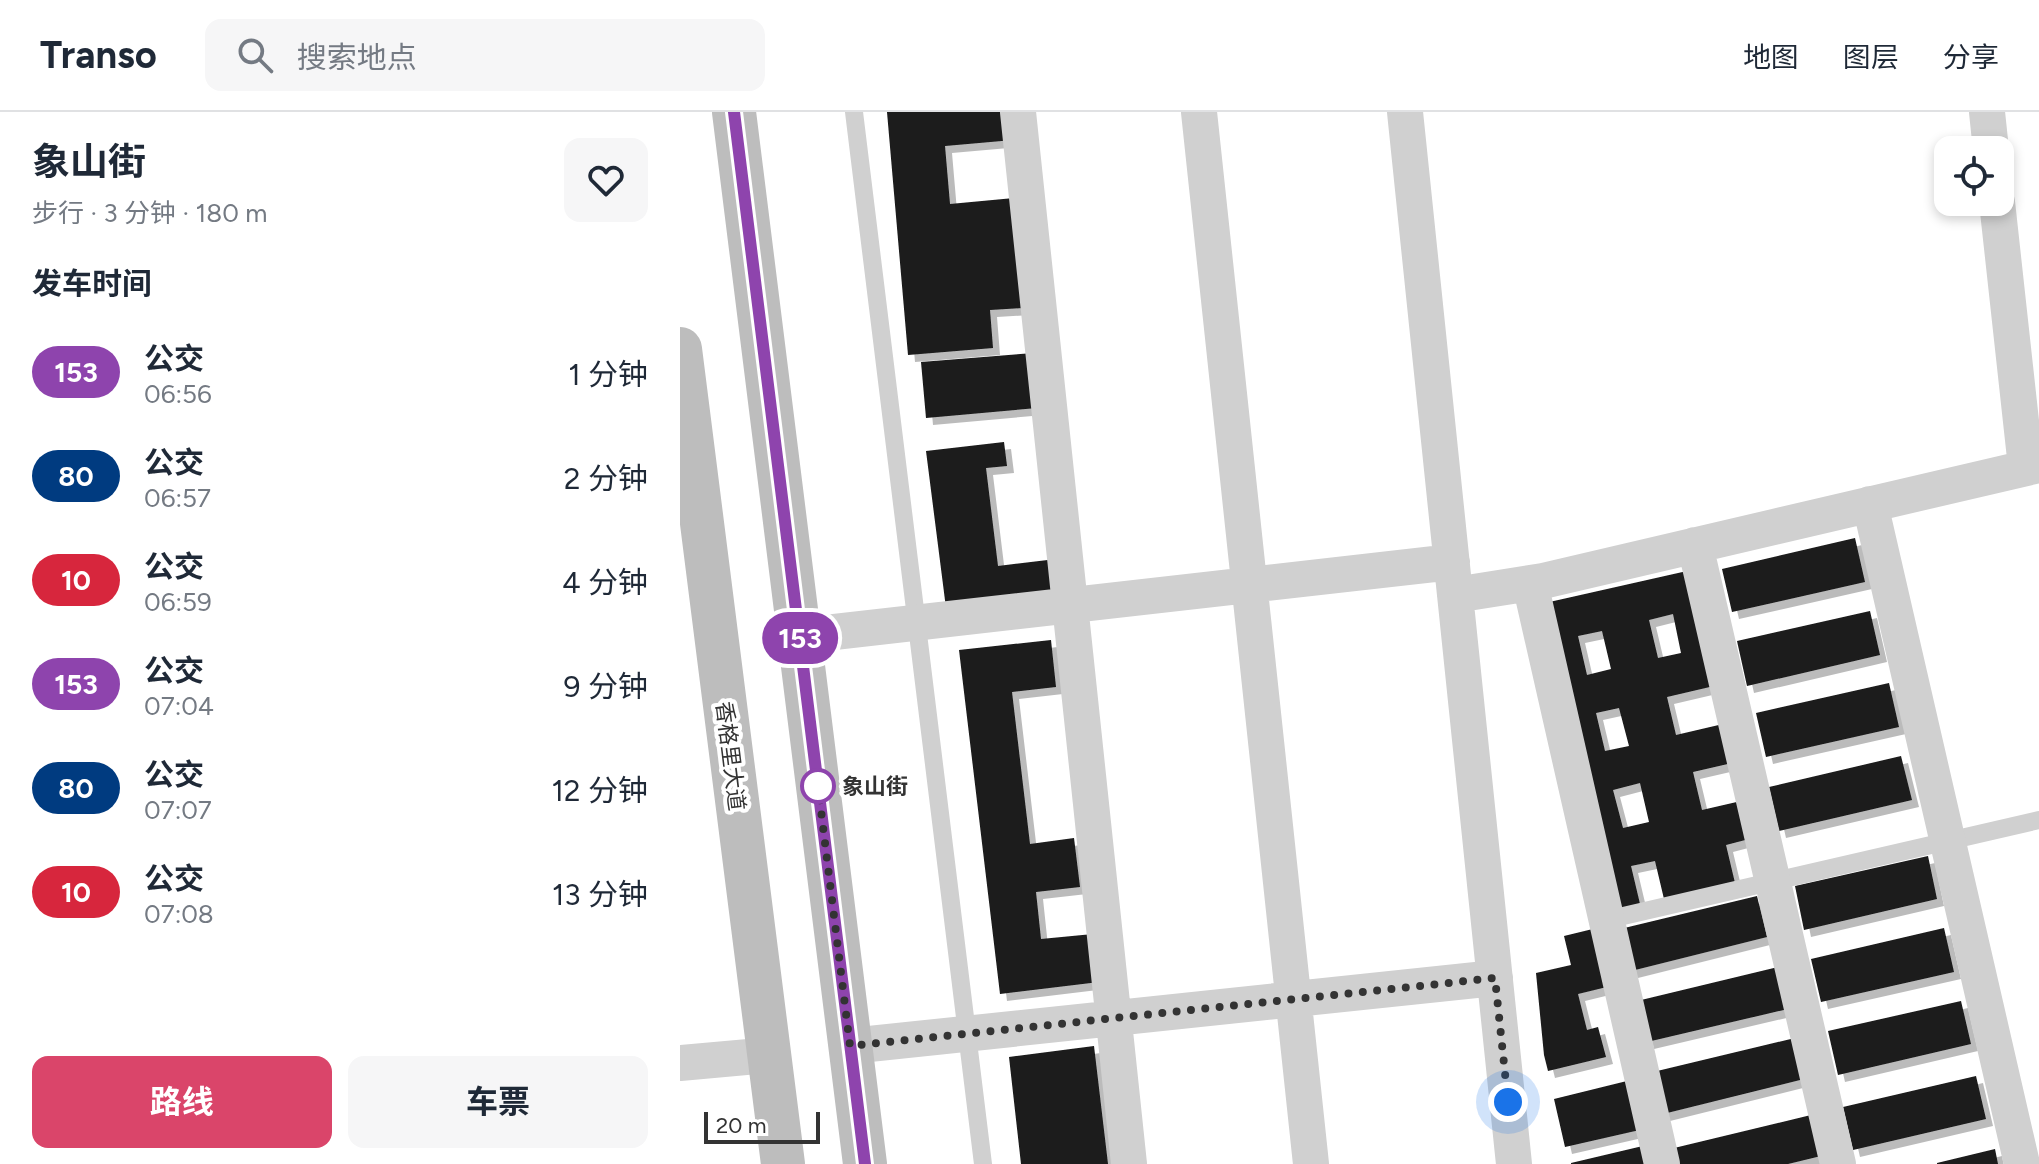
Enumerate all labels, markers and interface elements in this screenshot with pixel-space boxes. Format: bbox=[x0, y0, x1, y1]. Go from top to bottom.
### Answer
search box bbox=[205, 19, 765, 91]
text: Transo bbox=[40, 32, 157, 78]
icon: search bbox=[233, 33, 277, 77]
text: 搜索地点 bbox=[297, 39, 417, 76]
text: 地图 bbox=[1743, 40, 1799, 74]
text: 图层 bbox=[1843, 40, 1899, 74]
text: 分享 bbox=[1943, 40, 1999, 74]
map controls bbox=[1934, 136, 2014, 216]
button: locate bbox=[1934, 136, 2014, 216]
button: heart bbox=[564, 138, 648, 222]
text: 象山街 bbox=[32, 139, 146, 185]
text: 步行 · 3 分钟 · 180 m bbox=[32, 197, 267, 229]
text: 发车时间 bbox=[32, 265, 152, 302]
text: 公交 bbox=[144, 340, 204, 377]
text: 153 bbox=[54, 355, 98, 389]
text: 1 分钟 bbox=[568, 356, 648, 393]
text: 06:56 bbox=[144, 378, 212, 410]
text: 公交 bbox=[144, 444, 204, 481]
text: 80 bbox=[58, 459, 94, 493]
text: 2 分钟 bbox=[564, 460, 648, 497]
text: 06:57 bbox=[144, 482, 211, 514]
text: 公交 bbox=[144, 548, 204, 585]
text: 10 bbox=[61, 563, 91, 597]
text: 4 分钟 bbox=[562, 564, 648, 601]
text: 06:59 bbox=[144, 586, 212, 618]
line badge: 153 bbox=[754, 612, 846, 664]
text: 153 bbox=[778, 621, 822, 655]
text: 公交 bbox=[144, 652, 204, 689]
text: 153 bbox=[54, 667, 98, 701]
text: 9 分钟 bbox=[564, 668, 648, 705]
text: 07:04 bbox=[144, 690, 214, 722]
street label: 香格里大道 bbox=[710, 700, 751, 812]
text: 公交 bbox=[144, 756, 204, 793]
marker: 象山街 bbox=[801, 769, 835, 803]
text: 80 bbox=[58, 771, 94, 805]
text: 12 分钟 bbox=[551, 772, 648, 809]
place label: 象山街 bbox=[842, 773, 908, 800]
text: 07:07 bbox=[144, 794, 212, 826]
text: 公交 bbox=[144, 860, 204, 897]
text: 10 bbox=[61, 875, 91, 909]
text: 13 分钟 bbox=[552, 876, 648, 913]
text: 07:08 bbox=[144, 898, 214, 930]
button: 路线 bbox=[32, 1056, 332, 1148]
button: 车票 bbox=[348, 1056, 648, 1148]
your location bbox=[1488, 1082, 1528, 1122]
scale bar bbox=[704, 1108, 820, 1144]
text: 20 m bbox=[716, 1112, 767, 1139]

